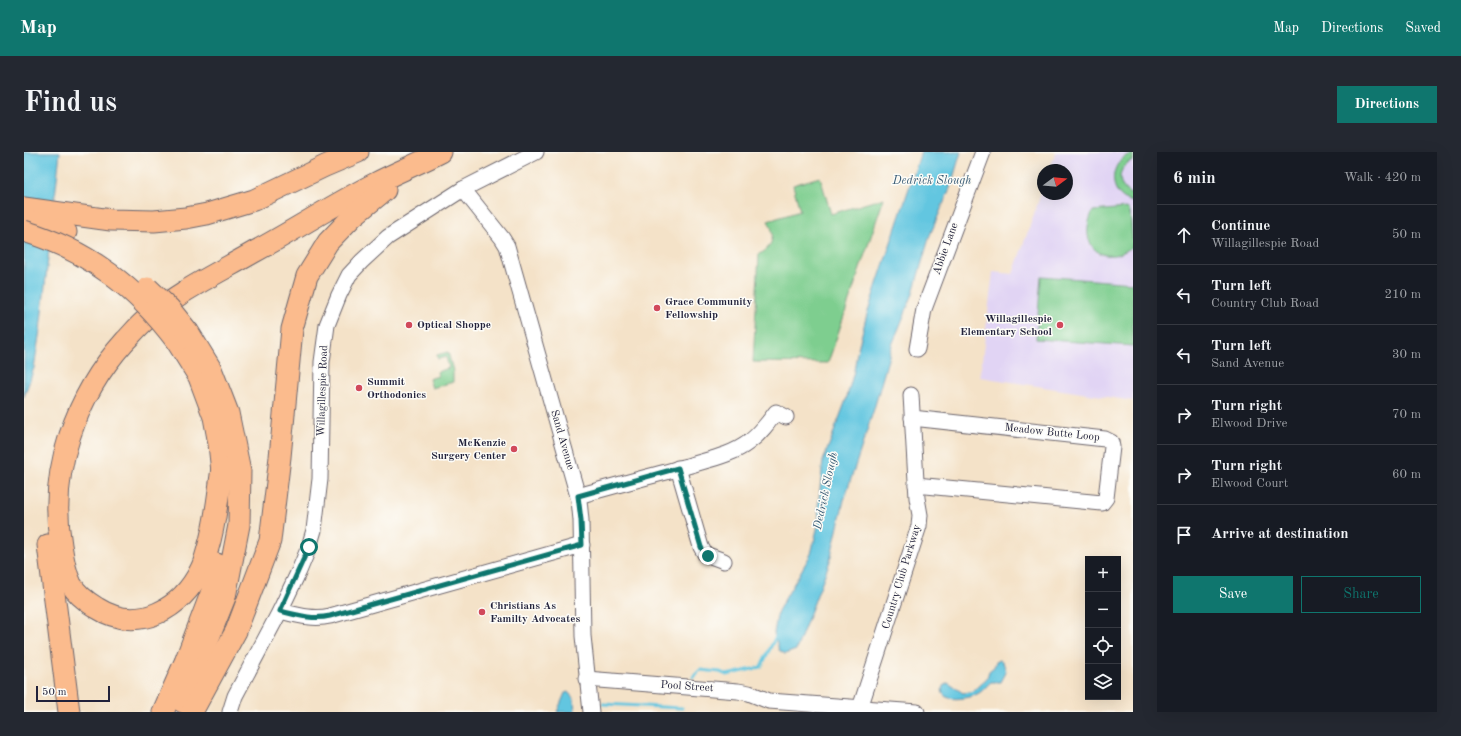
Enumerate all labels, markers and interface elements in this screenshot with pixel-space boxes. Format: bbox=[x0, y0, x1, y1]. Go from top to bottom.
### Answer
text: Map bbox=[20, 19, 57, 38]
text: Map bbox=[1273, 21, 1299, 35]
text: Directions bbox=[1321, 21, 1383, 35]
text: Saved bbox=[1405, 21, 1441, 35]
button: Directions bbox=[1337, 86, 1437, 123]
text: Find us bbox=[24, 90, 117, 118]
north arrow bbox=[1037, 164, 1073, 200]
text: 6 min bbox=[1173, 170, 1216, 187]
text: Walk · 420 m bbox=[1344, 171, 1421, 184]
water label: Dedrick Slough bbox=[891, 175, 972, 187]
text: Continue bbox=[1211, 219, 1270, 234]
street label: Abbie Lane bbox=[931, 221, 961, 277]
icon: ahead bbox=[1173, 224, 1195, 246]
text: 50 m bbox=[1392, 228, 1421, 241]
text: Willagillespie Road bbox=[1211, 237, 1319, 250]
text: Turn left bbox=[1211, 279, 1271, 294]
icon: left bbox=[1173, 284, 1195, 306]
text: 210 m bbox=[1384, 288, 1421, 301]
place label: Grace Community Fellowship bbox=[665, 297, 753, 321]
text: Country Club Road bbox=[1211, 297, 1319, 310]
marker: Grace Community Fellowship bbox=[652, 303, 662, 313]
place label: Willagillespie Elementary School bbox=[960, 314, 1053, 338]
marker: Optical Shoppe bbox=[404, 320, 414, 330]
place label: Optical Shoppe bbox=[417, 320, 491, 331]
marker: Willagillespie Elementary School bbox=[1055, 320, 1065, 330]
text: Turn left bbox=[1211, 339, 1271, 354]
icon: left bbox=[1173, 344, 1195, 366]
street label: Willagillespie Road bbox=[316, 345, 330, 437]
text: 30 m bbox=[1392, 348, 1421, 361]
text: Sand Avenue bbox=[1211, 357, 1284, 370]
place label: Summit Orthodonics bbox=[367, 377, 426, 401]
marker: Summit Orthodonics bbox=[354, 383, 364, 393]
text: Turn right bbox=[1211, 399, 1282, 414]
icon: right bbox=[1173, 404, 1195, 426]
text: 70 m bbox=[1392, 408, 1421, 421]
street label: Sand Avenue bbox=[548, 409, 576, 471]
text: Elwood Drive bbox=[1211, 417, 1288, 430]
street label: Meadow Butte Loop bbox=[1004, 423, 1100, 443]
place label: McKenzie Surgery Center bbox=[431, 438, 506, 462]
marker: McKenzie Surgery Center bbox=[509, 444, 519, 454]
water label: Dedrick Slough bbox=[812, 451, 840, 532]
text: Turn right bbox=[1211, 459, 1282, 474]
icon: right bbox=[1173, 464, 1195, 486]
text: 60 m bbox=[1392, 468, 1421, 481]
text: Elwood Court bbox=[1211, 477, 1288, 490]
street label: Country Club Parkway bbox=[881, 523, 923, 631]
icon: arrive bbox=[1173, 524, 1195, 546]
text: Arrive at destination bbox=[1211, 527, 1349, 542]
route start bbox=[300, 538, 318, 556]
route end bbox=[699, 547, 717, 565]
map controls bbox=[1085, 556, 1121, 700]
button: + bbox=[1085, 556, 1121, 592]
button: Save bbox=[1173, 576, 1293, 613]
button: Share bbox=[1301, 576, 1421, 613]
button: − bbox=[1085, 592, 1121, 628]
place label: Christians As Familty Advocates bbox=[490, 601, 580, 625]
marker: Christians As Familty Advocates bbox=[477, 607, 487, 617]
button: locate bbox=[1085, 628, 1121, 664]
button: layers bbox=[1085, 664, 1121, 700]
street label: Pool Street bbox=[660, 680, 714, 694]
scale bar bbox=[36, 684, 110, 703]
text: 50 m bbox=[42, 687, 67, 698]

